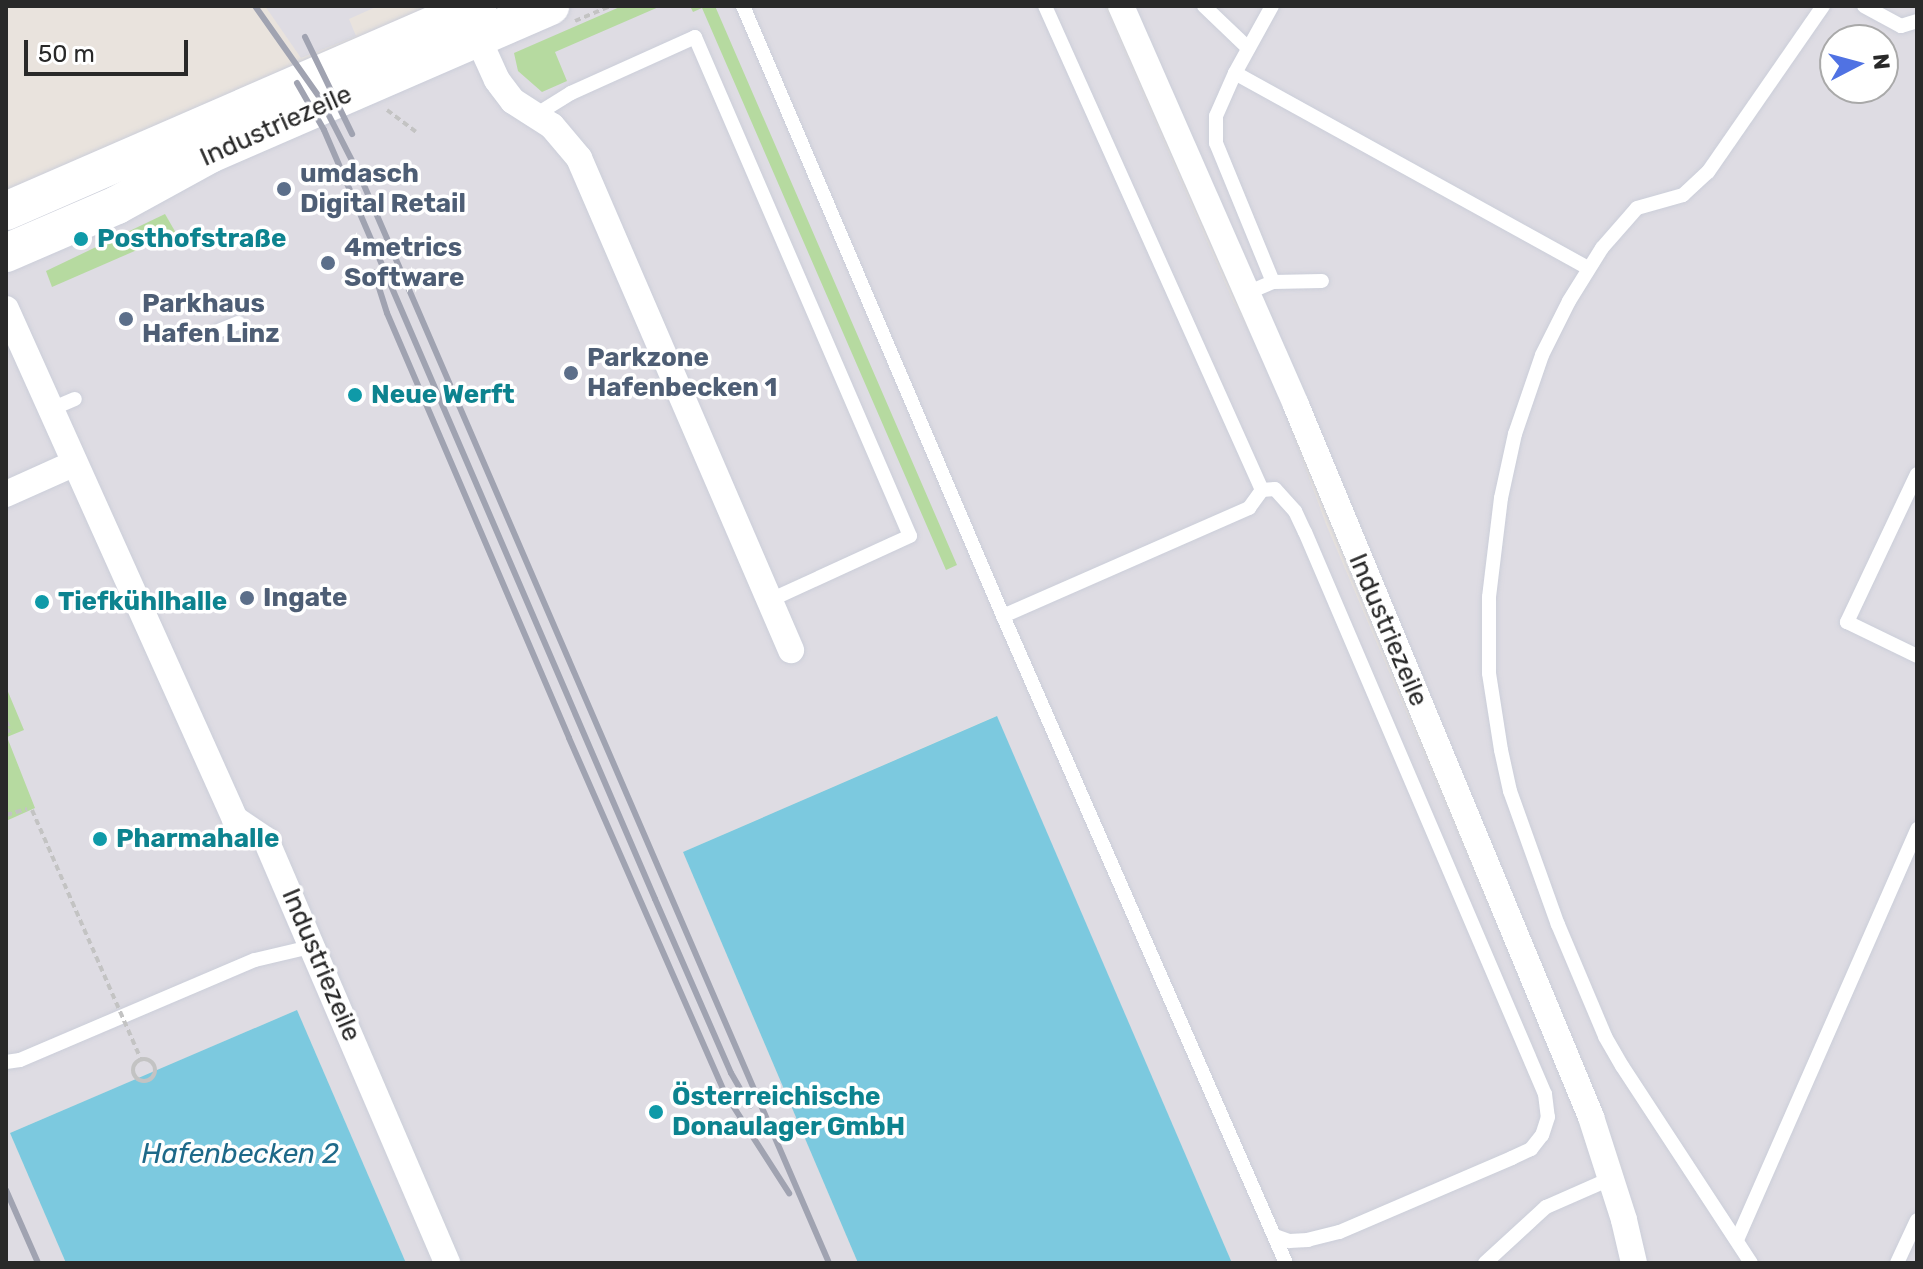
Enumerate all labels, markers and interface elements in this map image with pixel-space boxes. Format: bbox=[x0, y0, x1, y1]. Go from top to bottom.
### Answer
scale bar bbox=[28, 24, 192, 74]
north arrow bbox=[1819, 24, 1899, 104]
text: 50 m bbox=[38, 40, 95, 68]
text: N bbox=[1867, 52, 1896, 71]
street label: Industriezeile bbox=[195, 79, 357, 173]
place label: umdasch Digital Retail bbox=[300, 158, 466, 220]
marker: umdasch Digital Retail bbox=[275, 180, 293, 198]
place label: Posthofstraße bbox=[97, 223, 286, 255]
marker: Posthofstraße bbox=[72, 230, 90, 248]
place label: 4metrics Software bbox=[344, 232, 464, 294]
marker: 4metrics Software bbox=[319, 254, 337, 272]
place label: Parkhaus Hafen Linz bbox=[142, 288, 280, 350]
marker: Parkhaus Hafen Linz bbox=[117, 310, 135, 328]
place label: Parkzone Hafenbecken 1 bbox=[587, 342, 778, 404]
marker: Parkzone Hafenbecken 1 bbox=[562, 364, 580, 382]
place label: Neue Werft bbox=[371, 379, 515, 411]
marker: Neue Werft bbox=[346, 386, 364, 404]
street label: Industriezeile bbox=[1342, 549, 1434, 711]
place label: Ingate bbox=[263, 582, 347, 614]
place label: Tiefkühlhalle bbox=[58, 586, 227, 618]
marker: Ingate bbox=[238, 589, 256, 607]
marker: Tiefkühlhalle bbox=[33, 593, 51, 611]
place label: Pharmahalle bbox=[116, 823, 279, 855]
marker: Pharmahalle bbox=[91, 830, 109, 848]
street label: Industriezeile bbox=[275, 884, 367, 1046]
place label: Österreichische Donaulager GmbH bbox=[672, 1081, 906, 1142]
marker: Österreichische Donaulager GmbH bbox=[647, 1103, 665, 1121]
water label: Hafenbecken 2 bbox=[141, 1137, 339, 1171]

